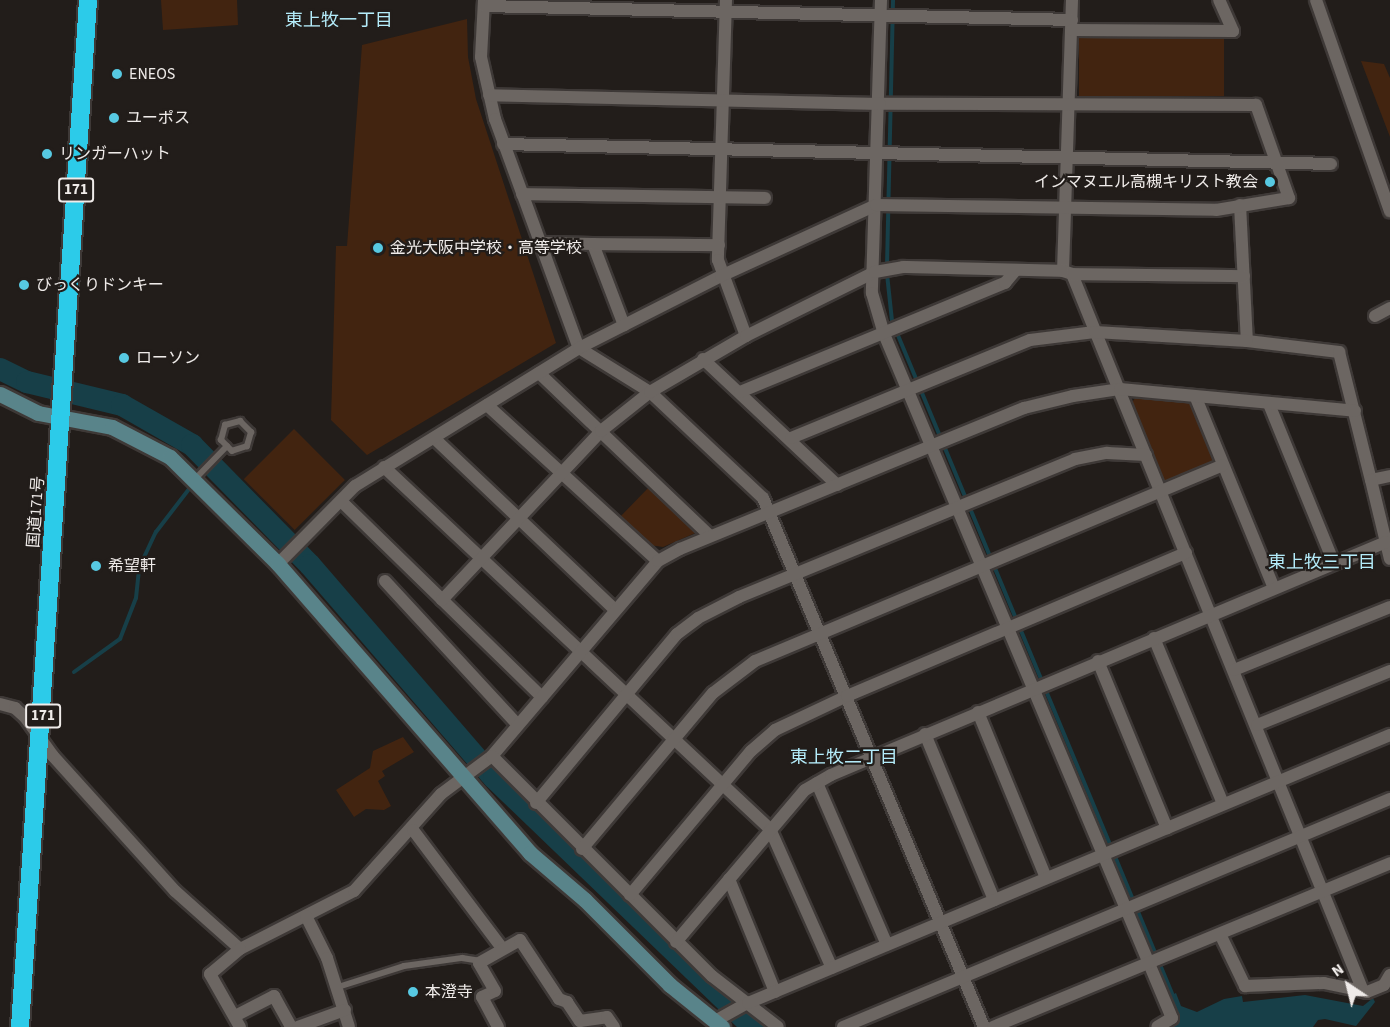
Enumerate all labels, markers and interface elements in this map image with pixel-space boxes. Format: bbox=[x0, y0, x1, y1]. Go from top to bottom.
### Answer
district label: 東上牧一丁目 bbox=[285, 10, 393, 32]
place label: ENEOS bbox=[129, 64, 175, 84]
marker: ENEOS bbox=[110, 67, 124, 81]
place label: ユーポス bbox=[126, 108, 190, 128]
marker: ユーポス bbox=[107, 111, 121, 125]
place label: リンガーハット bbox=[59, 144, 171, 164]
marker: リンガーハット bbox=[40, 147, 54, 161]
place label: インマヌエル高槻キリスト教会 bbox=[1034, 172, 1258, 192]
marker: インマヌエル高槻キリスト教会 bbox=[1263, 175, 1277, 189]
road number: 171 bbox=[58, 178, 94, 202]
place label: 金光大阪中学校・高等学校 bbox=[390, 238, 582, 258]
marker: 金光大阪中学校・高等学校 bbox=[371, 241, 385, 255]
place label: びっくりドンキー bbox=[36, 275, 164, 295]
marker: びっくりドンキー bbox=[17, 278, 31, 292]
place label: ローソン bbox=[136, 348, 200, 368]
marker: ローソン bbox=[117, 351, 131, 365]
street label: 国道171号 bbox=[24, 475, 48, 549]
district label: 東上牧三丁目 bbox=[1268, 552, 1376, 574]
place label: 希望軒 bbox=[108, 556, 156, 576]
marker: 希望軒 bbox=[89, 559, 103, 573]
road number: 171 bbox=[25, 704, 61, 728]
district label: 東上牧二丁目 bbox=[790, 747, 898, 769]
north arrow bbox=[1318, 955, 1378, 1015]
text: N bbox=[1327, 958, 1348, 982]
place label: 本澄寺 bbox=[425, 982, 473, 1002]
marker: 本澄寺 bbox=[406, 985, 420, 999]

